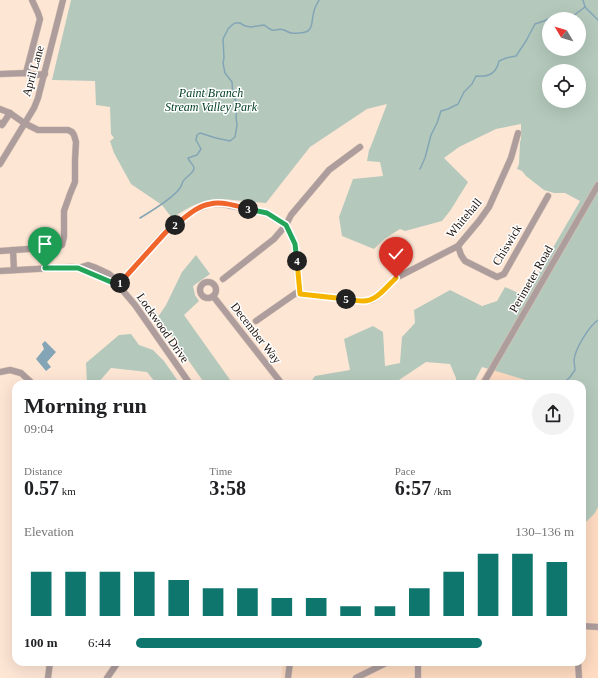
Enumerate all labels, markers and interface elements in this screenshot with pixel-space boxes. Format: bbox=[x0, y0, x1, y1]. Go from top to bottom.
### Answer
north arrow bbox=[542, 12, 586, 56]
map controls bbox=[542, 12, 586, 108]
street label: April Lane bbox=[19, 44, 47, 98]
button: locate bbox=[542, 64, 586, 108]
park label: Paint Branch Stream Valley Park bbox=[165, 86, 258, 114]
street label: Whitehall bbox=[443, 195, 485, 241]
pin: 3 bbox=[238, 199, 258, 219]
text: 3 bbox=[245, 203, 251, 215]
pin: 2 bbox=[165, 215, 185, 235]
text: 2 bbox=[172, 219, 178, 231]
street label: Chiswick bbox=[489, 222, 525, 268]
pin bbox=[28, 227, 62, 268]
icon: arrive bbox=[34, 233, 56, 255]
pin bbox=[379, 237, 413, 278]
icon: check bbox=[385, 243, 407, 265]
street label: Perimeter Road bbox=[506, 243, 556, 315]
pin: 4 bbox=[287, 251, 307, 271]
text: 4 bbox=[294, 255, 300, 267]
pin: 1 bbox=[110, 273, 130, 293]
text: 1 bbox=[117, 277, 123, 289]
pin: 5 bbox=[336, 289, 356, 309]
street label: Lockwood Drive bbox=[134, 291, 192, 365]
text: 5 bbox=[343, 293, 349, 305]
street label: December Way bbox=[228, 300, 284, 366]
text: Morning run bbox=[24, 393, 147, 418]
button: share bbox=[532, 393, 574, 435]
text: 09:04 bbox=[24, 421, 54, 436]
text: Distance bbox=[24, 465, 62, 477]
text: Time bbox=[209, 465, 232, 477]
text: Pace bbox=[395, 465, 415, 477]
text: 0.57 bbox=[24, 477, 59, 499]
text: 3:58 bbox=[209, 477, 246, 499]
text: 6:57 bbox=[395, 477, 431, 499]
text: km bbox=[59, 485, 76, 497]
text: /km bbox=[431, 485, 451, 497]
text: Elevation bbox=[24, 524, 74, 539]
text: 130–136 m bbox=[515, 524, 574, 539]
text: 100 m bbox=[24, 635, 58, 650]
text: 6:44 bbox=[88, 635, 111, 650]

